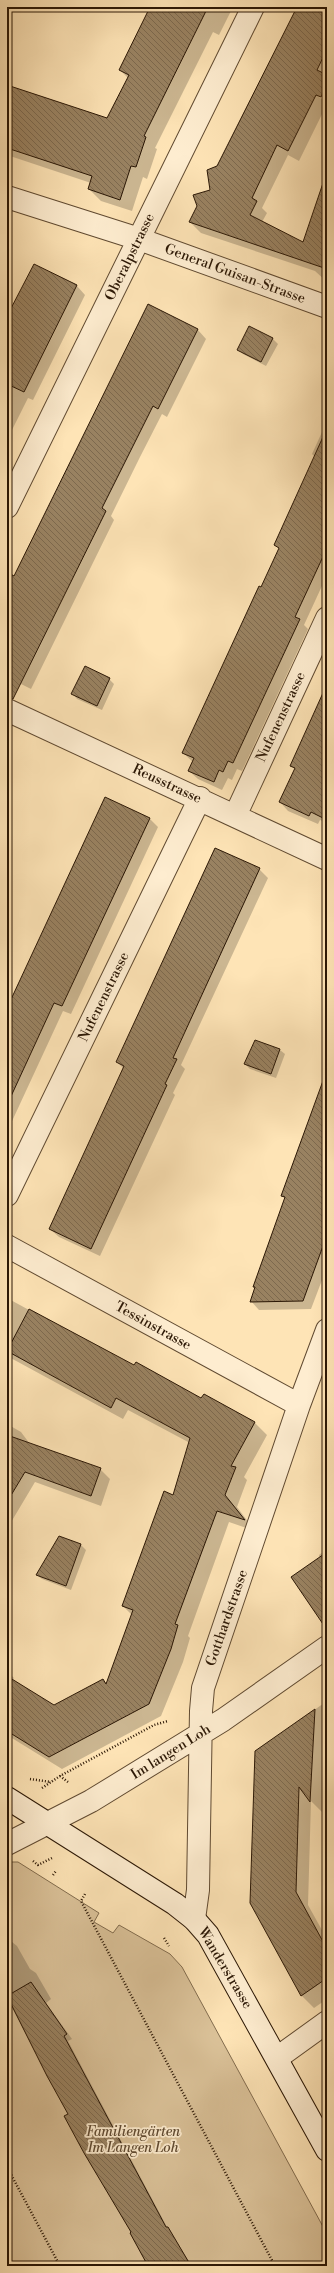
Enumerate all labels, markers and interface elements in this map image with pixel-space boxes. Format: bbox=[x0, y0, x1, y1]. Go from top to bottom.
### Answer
street label: Oberalpstrasse bbox=[101, 210, 159, 304]
street label: General Guisan-Strasse bbox=[162, 240, 308, 308]
street label: Nufenenstrasse bbox=[252, 669, 310, 765]
street label: Reusstrasse bbox=[130, 760, 204, 808]
street label: Nufenenstrasse bbox=[75, 949, 133, 1045]
street label: Tessinstrasse bbox=[112, 1298, 194, 1354]
street label: Gotthardstrasse bbox=[202, 1567, 252, 1669]
street label: Im langen Loh bbox=[128, 1720, 215, 1784]
street label: Wanderstrasse bbox=[193, 1923, 256, 2012]
park label: Familiengärten Im Langen Loh bbox=[86, 2123, 180, 2157]

